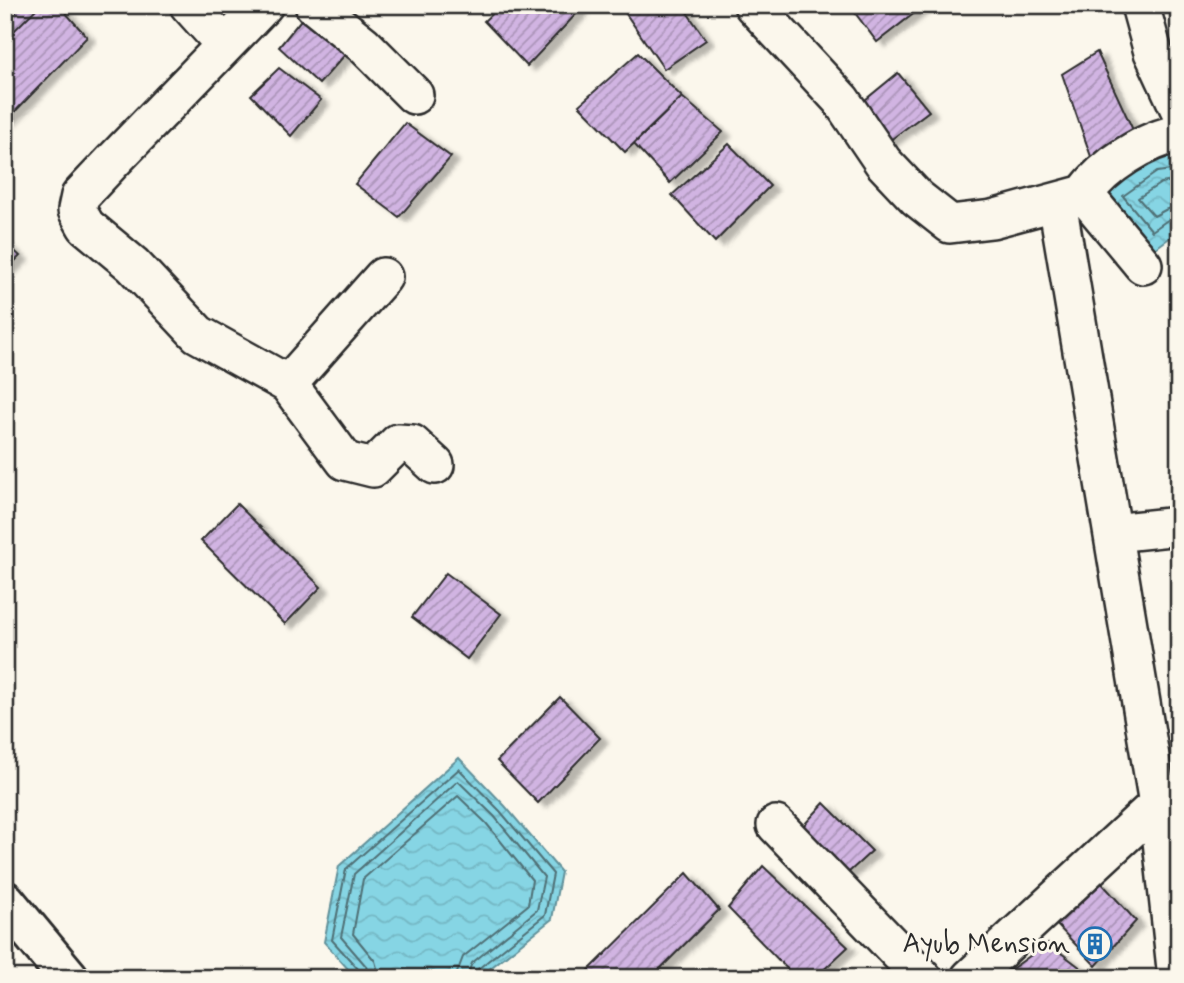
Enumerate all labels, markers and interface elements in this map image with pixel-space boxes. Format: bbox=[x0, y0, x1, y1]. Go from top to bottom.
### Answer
building icon: Ayub Mension bbox=[1076, 925, 1114, 963]
place label: Ayub Mension bbox=[902, 926, 1070, 963]

